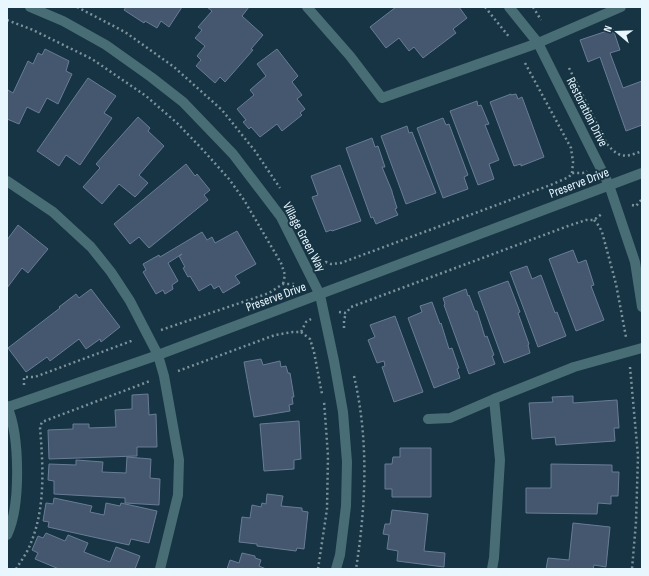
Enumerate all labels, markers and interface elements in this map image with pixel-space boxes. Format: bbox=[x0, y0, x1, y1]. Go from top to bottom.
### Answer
north arrow bbox=[597, 12, 637, 52]
text: N bbox=[601, 24, 615, 34]
street label: Restoration Drive bbox=[563, 75, 611, 149]
street label: Preserve Drive bbox=[547, 164, 611, 202]
street label: Village Green Way bbox=[279, 199, 329, 275]
street label: Preserve Drive bbox=[244, 279, 308, 315]

